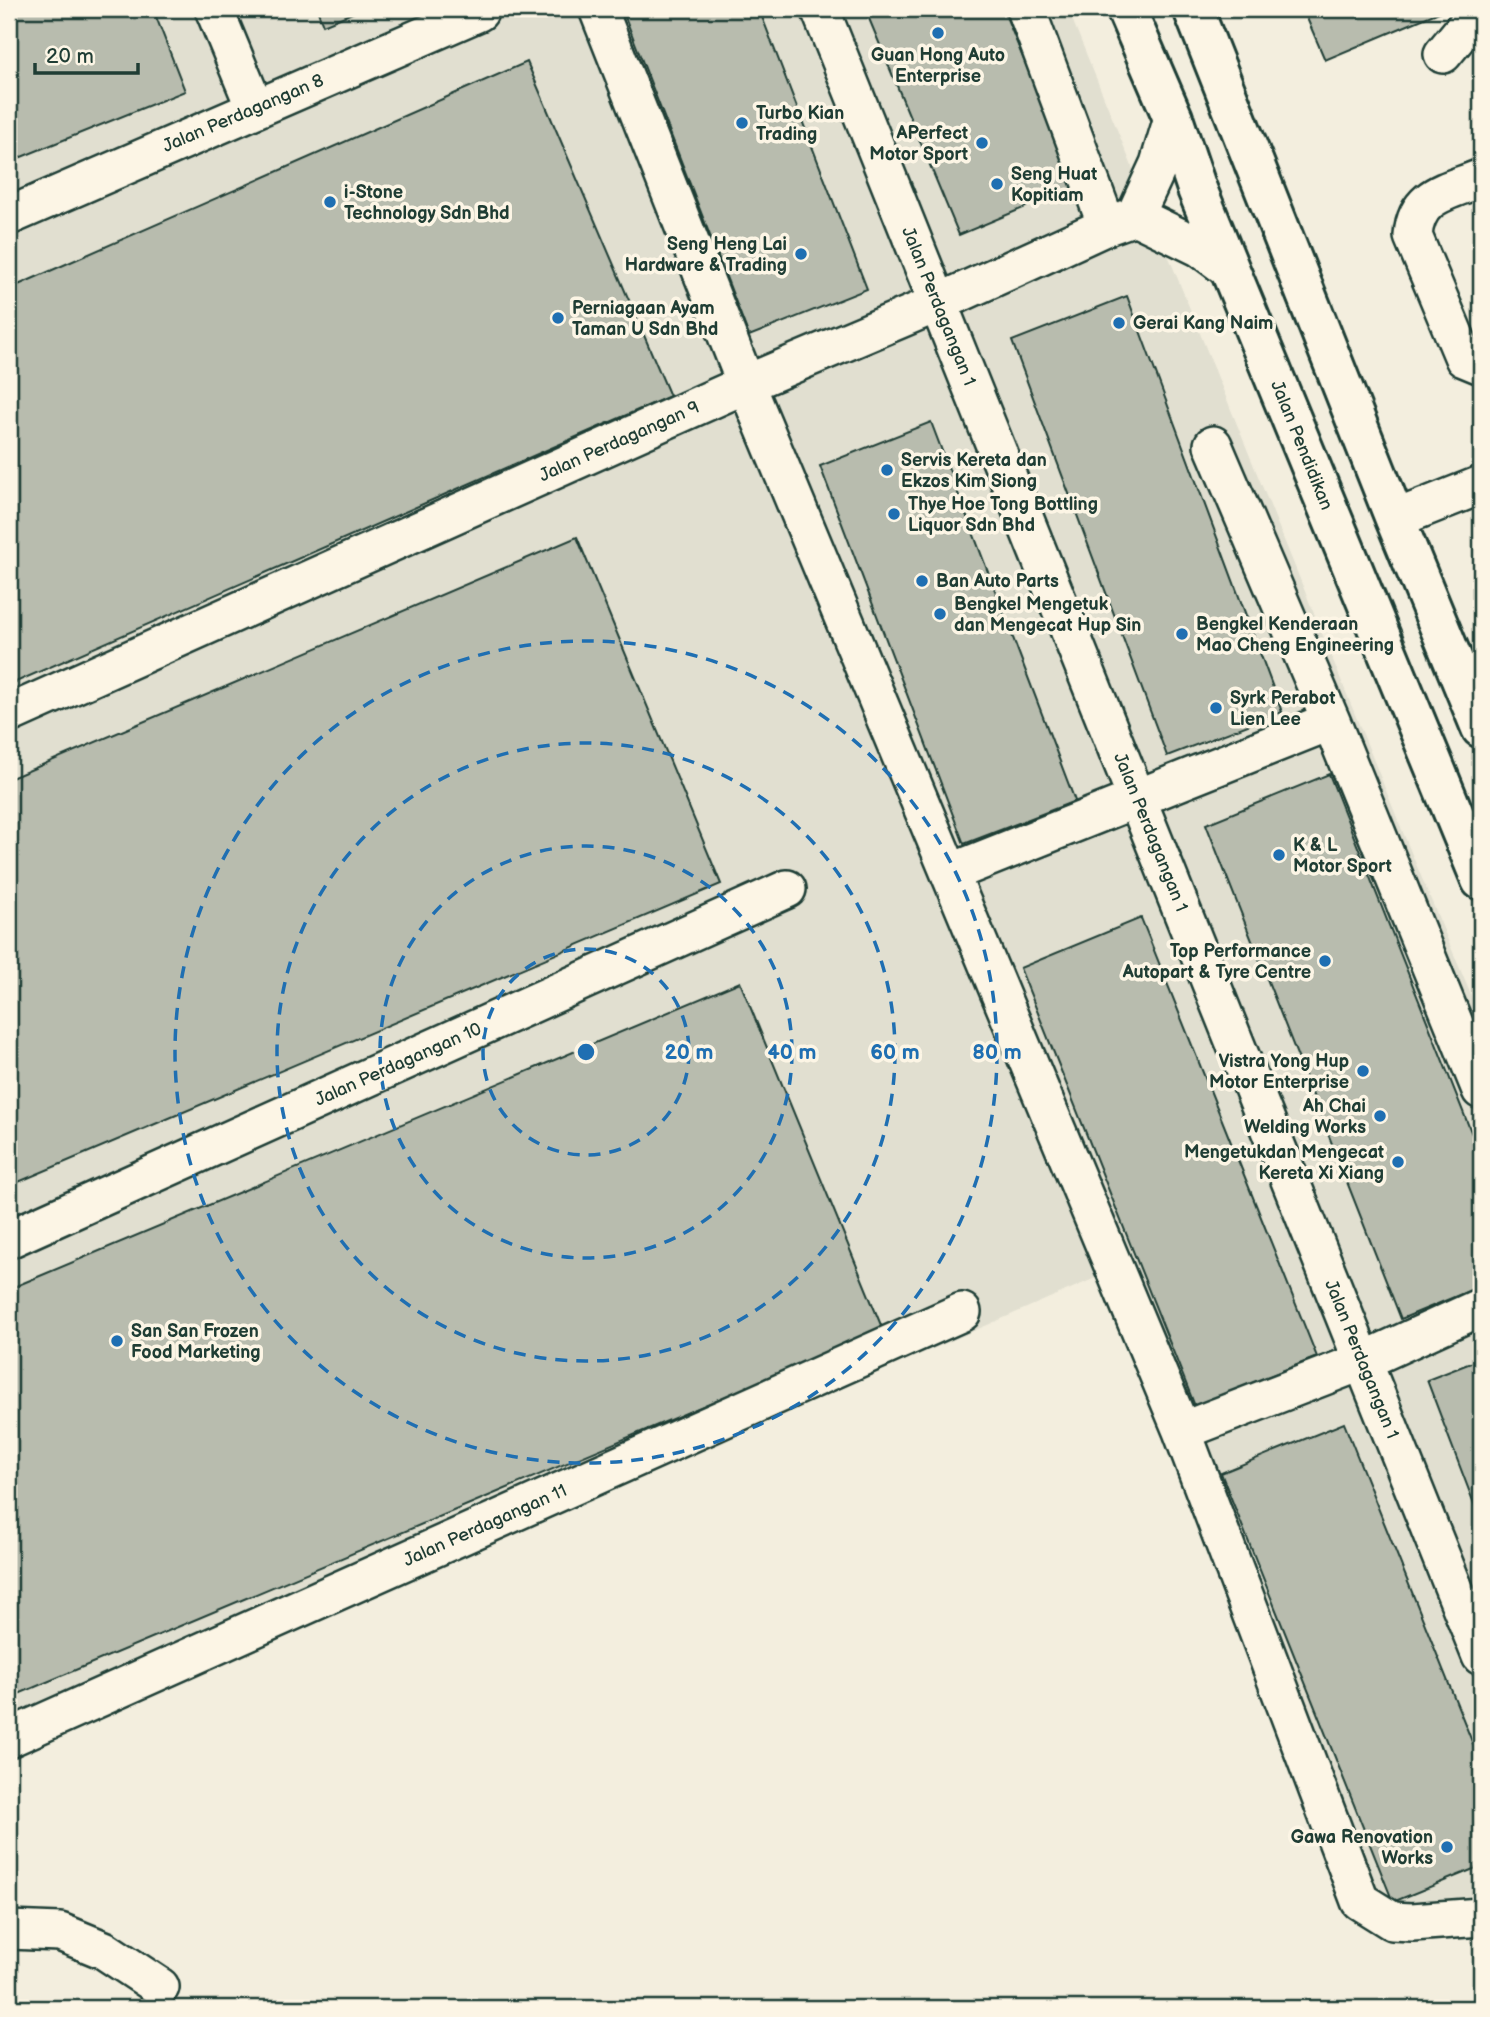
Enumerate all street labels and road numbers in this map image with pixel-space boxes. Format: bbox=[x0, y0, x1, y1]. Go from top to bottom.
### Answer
street label: Jalan Perdagangan 8 bbox=[159, 70, 327, 157]
street label: Jalan Perdagangan 1 bbox=[897, 224, 980, 389]
street label: Jalan Pendidikan bbox=[1266, 377, 1337, 513]
street label: Jalan Perdagangan 9 bbox=[536, 397, 703, 486]
street label: Jalan Perdagangan 1 bbox=[1109, 750, 1192, 915]
street label: Jalan Perdagangan 10 bbox=[312, 1018, 485, 1111]
street label: Jalan Perdagangan 1 bbox=[1320, 1277, 1403, 1442]
street label: Jalan Perdagangan 11 bbox=[400, 1480, 570, 1571]

